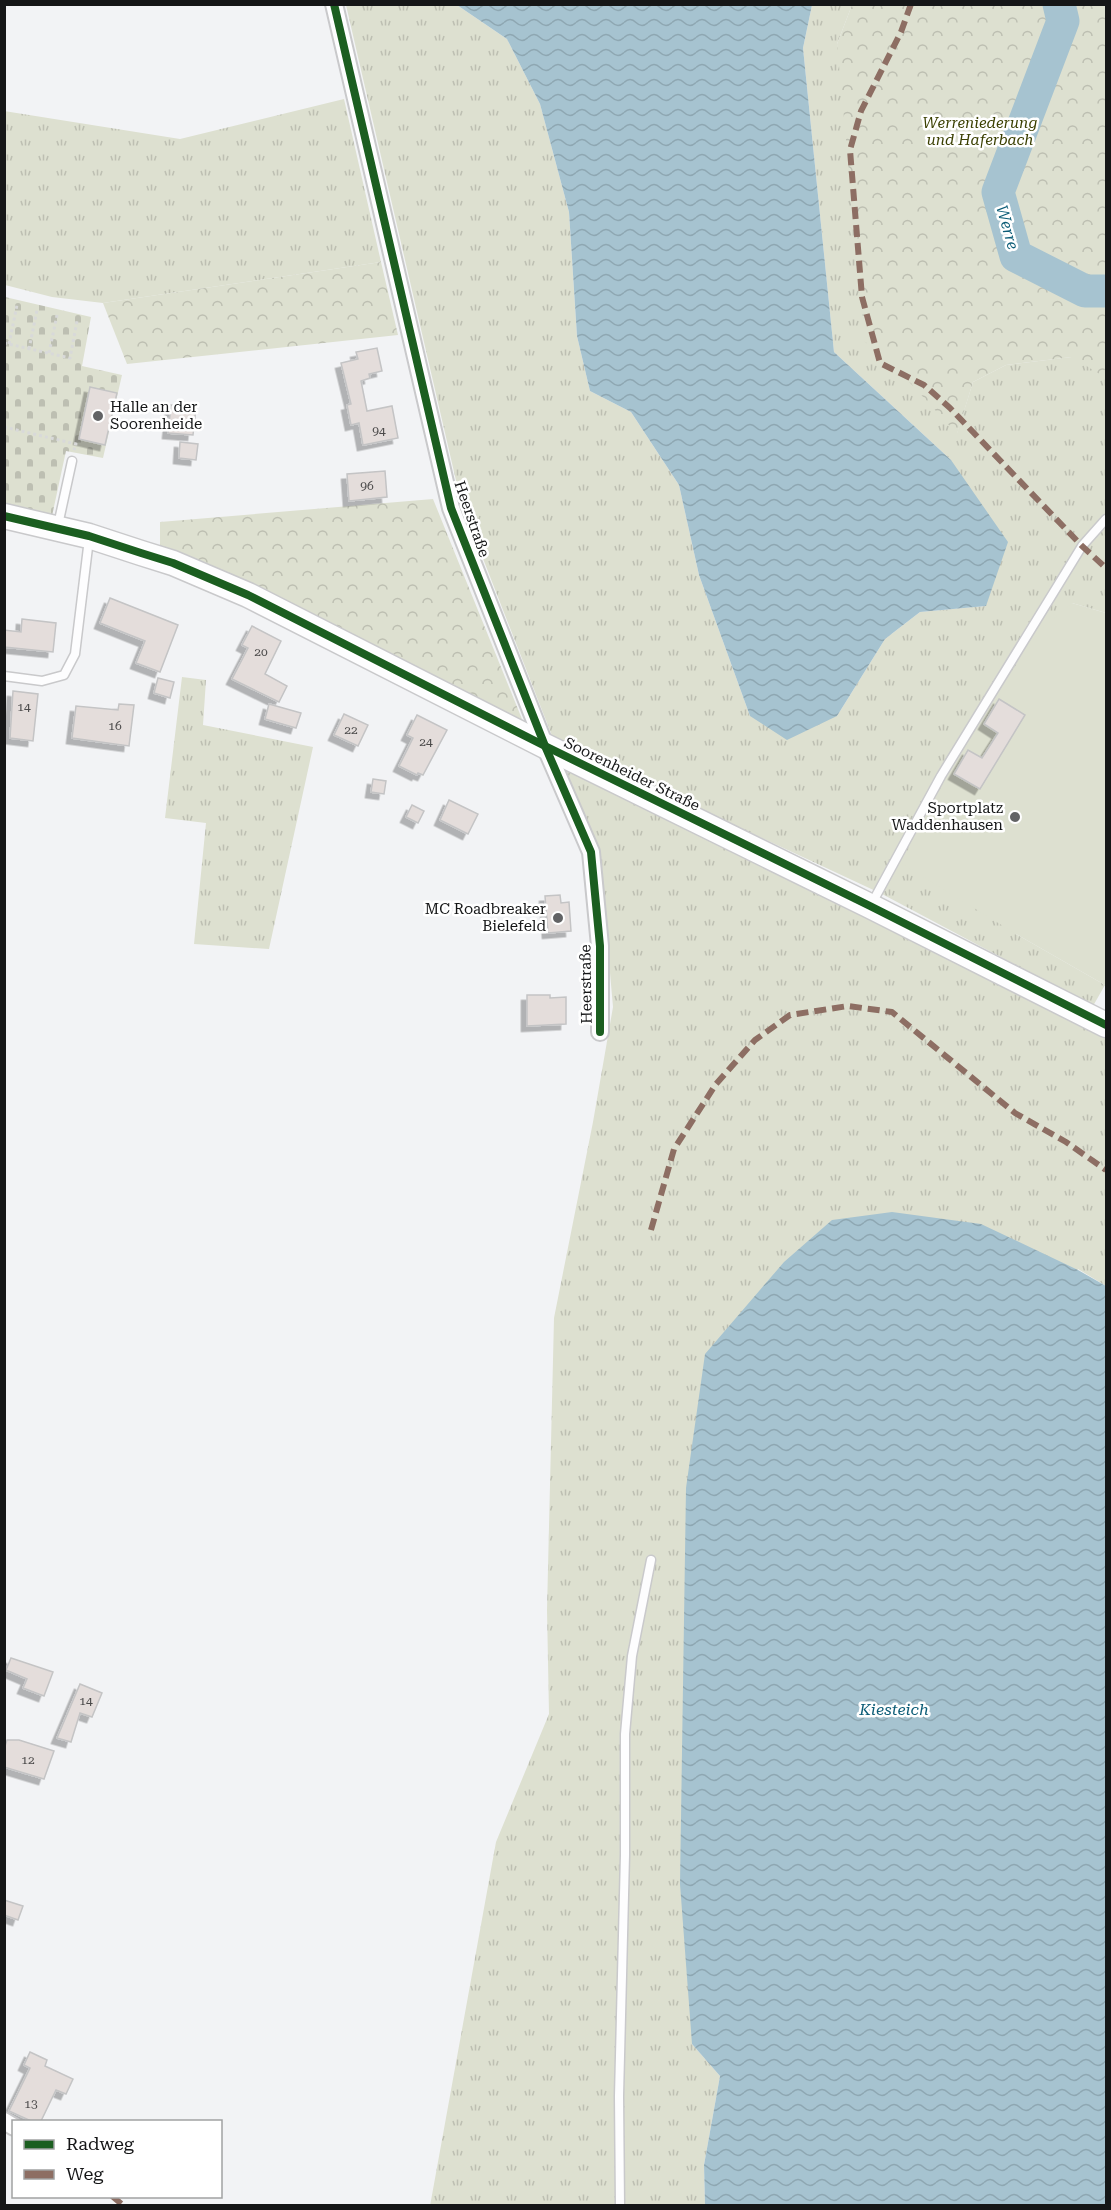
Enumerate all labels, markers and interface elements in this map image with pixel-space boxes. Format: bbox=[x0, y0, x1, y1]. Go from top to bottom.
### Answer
park label: Werreniederung und Haferbach bbox=[923, 114, 1037, 149]
water label: Werre bbox=[992, 203, 1023, 252]
place label: Halle an der Soorenheide bbox=[110, 398, 202, 433]
marker: Halle an der Soorenheide bbox=[91, 409, 105, 423]
house number: 94 bbox=[372, 424, 386, 438]
street label: Heerstraße bbox=[451, 478, 493, 560]
house number: 96 bbox=[360, 479, 374, 493]
house number: 20 bbox=[254, 645, 268, 659]
house number: 14 bbox=[17, 700, 31, 714]
house number: 16 bbox=[108, 719, 122, 733]
house number: 22 bbox=[344, 723, 358, 737]
street label: Soorenheider Straße bbox=[561, 733, 703, 815]
house number: 24 bbox=[419, 735, 433, 749]
place label: Sportplatz Waddenhausen bbox=[891, 799, 1003, 834]
marker: Sportplatz Waddenhausen bbox=[1008, 810, 1022, 824]
place label: MC Roadbreaker Bielefeld bbox=[425, 900, 546, 935]
marker: MC Roadbreaker Bielefeld bbox=[551, 911, 565, 925]
street label: Heerstraße bbox=[576, 944, 596, 1024]
house number: 14 bbox=[79, 1694, 93, 1708]
water label: Kiesteich bbox=[858, 1700, 929, 1719]
house number: 12 bbox=[21, 1753, 35, 1767]
house number: 13 bbox=[24, 2097, 38, 2111]
legend bbox=[12, 2120, 222, 2198]
text: Radweg bbox=[66, 2133, 135, 2154]
text: Weg bbox=[66, 2163, 104, 2184]

